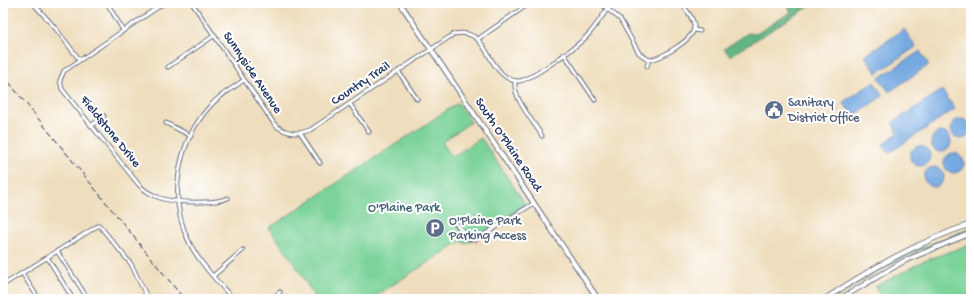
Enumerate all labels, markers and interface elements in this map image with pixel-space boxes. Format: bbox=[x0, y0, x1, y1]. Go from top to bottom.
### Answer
street label: Sunnyside Avenue bbox=[219, 29, 285, 117]
street label: Country Trail bbox=[329, 59, 393, 109]
street label: Fieldstone Drive bbox=[76, 92, 144, 171]
street label: South O'Plaine Road bbox=[471, 95, 546, 196]
place label: Sanitary District Office bbox=[787, 96, 860, 126]
public building icon: Sanitary District Office bbox=[763, 99, 785, 121]
park label: O'Plaine Park bbox=[368, 201, 441, 216]
place label: O'Plaine Park Parking Access bbox=[448, 214, 527, 244]
parking icon: O'Plaine Park Parking Access bbox=[424, 217, 446, 239]

